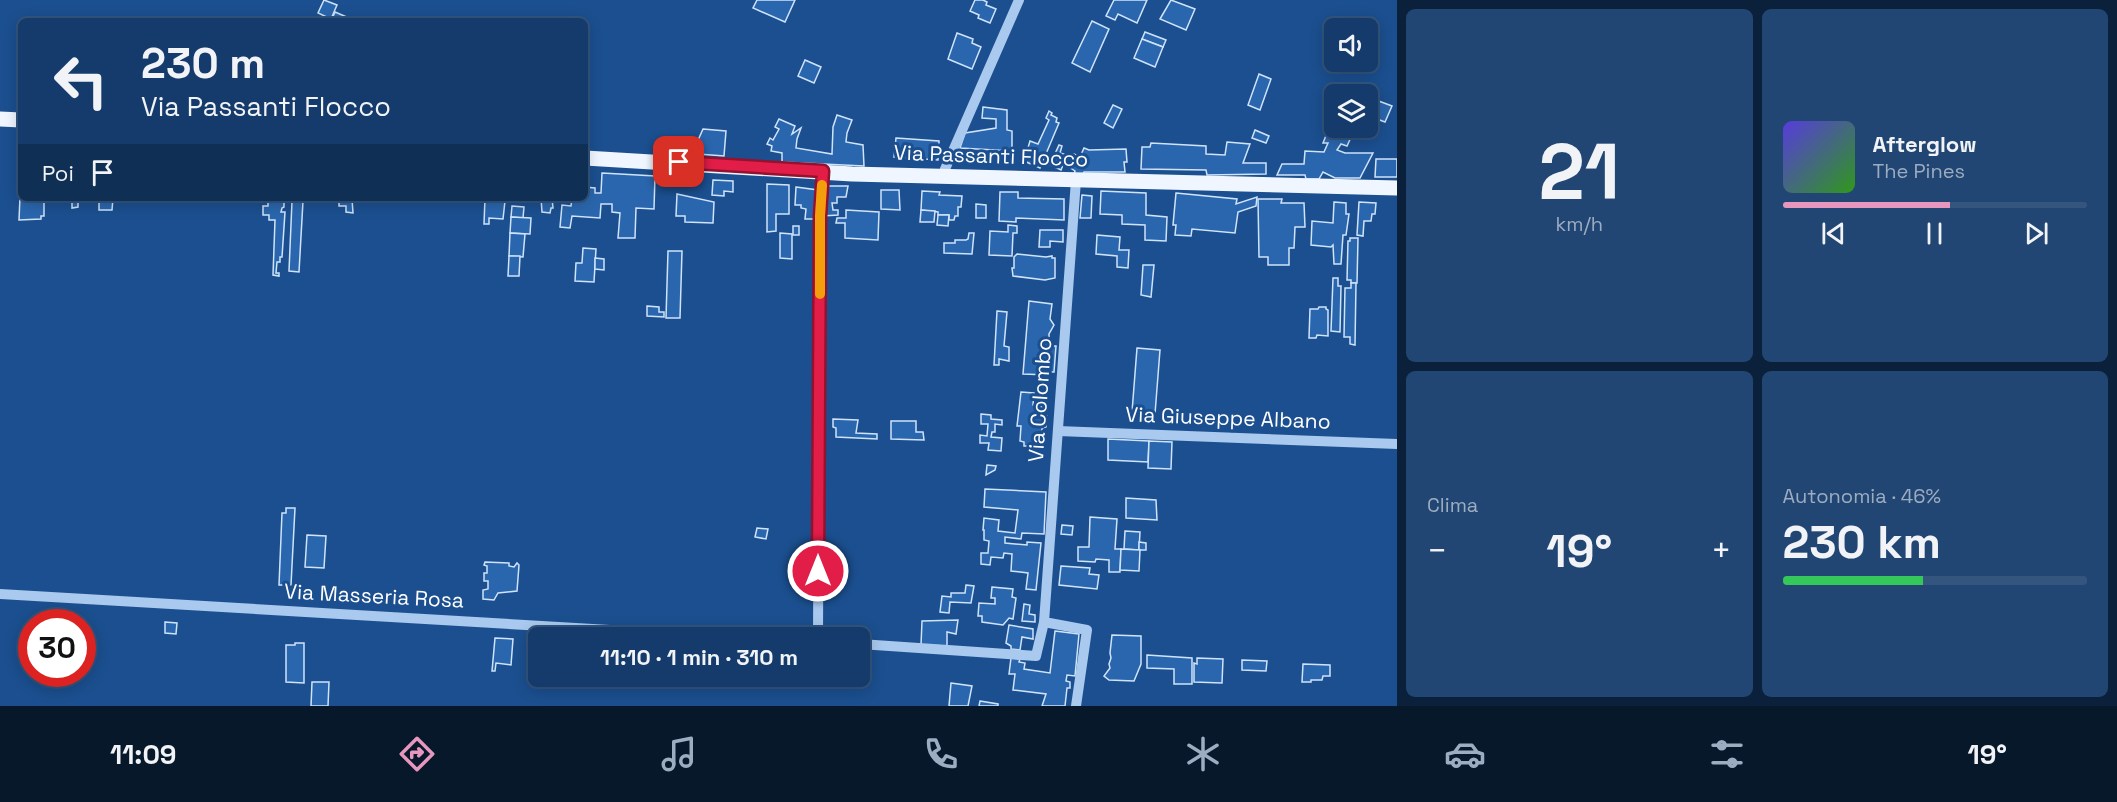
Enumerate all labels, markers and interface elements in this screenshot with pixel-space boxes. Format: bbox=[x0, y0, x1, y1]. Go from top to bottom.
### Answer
map controls bbox=[1324, 18, 1378, 138]
button: sound bbox=[1324, 18, 1378, 72]
text: 230 m bbox=[141, 37, 265, 90]
icon: left bbox=[42, 42, 120, 120]
button: layers bbox=[1324, 84, 1378, 138]
text: Via Passanti Flocco bbox=[141, 89, 391, 124]
text: 21 bbox=[1538, 122, 1620, 222]
text: Afterglow bbox=[1873, 130, 1976, 158]
pin bbox=[653, 136, 704, 187]
street label: Via Passanti Flocco bbox=[893, 139, 1089, 172]
icon: arrive bbox=[662, 145, 695, 178]
icon: arrive bbox=[86, 156, 119, 189]
text: The Pines bbox=[1873, 158, 1965, 184]
text: Poi bbox=[42, 159, 74, 187]
text: km/h bbox=[1555, 211, 1603, 237]
icon: previous bbox=[1817, 217, 1850, 250]
icon: pause bbox=[1918, 217, 1951, 250]
icon: next bbox=[2020, 217, 2053, 250]
street label: Via Colombo bbox=[1022, 337, 1057, 463]
street label: Via Giuseppe Albano bbox=[1125, 400, 1331, 435]
text: Autonomia · 46% bbox=[1783, 483, 1941, 509]
text: Clima bbox=[1427, 492, 1478, 518]
text: 230 km bbox=[1783, 514, 1941, 571]
text: 19° bbox=[1546, 523, 1612, 580]
text: − bbox=[1427, 530, 1447, 572]
text: + bbox=[1711, 530, 1731, 572]
position arrow bbox=[786, 539, 850, 603]
street label: Via Masseria Rosa bbox=[283, 577, 465, 614]
speed limit sign: 30 bbox=[18, 609, 96, 687]
text: 11:10 · 1 min · 310 m bbox=[600, 643, 798, 671]
icon: directions bbox=[396, 733, 438, 775]
icon: music bbox=[658, 733, 700, 775]
icon: phone bbox=[920, 733, 962, 775]
icon: climate bbox=[1182, 733, 1224, 775]
icon: car bbox=[1444, 733, 1486, 775]
icon: filters bbox=[1706, 733, 1748, 775]
text: 11:09 bbox=[110, 737, 177, 772]
text: 19° bbox=[1967, 737, 2007, 772]

